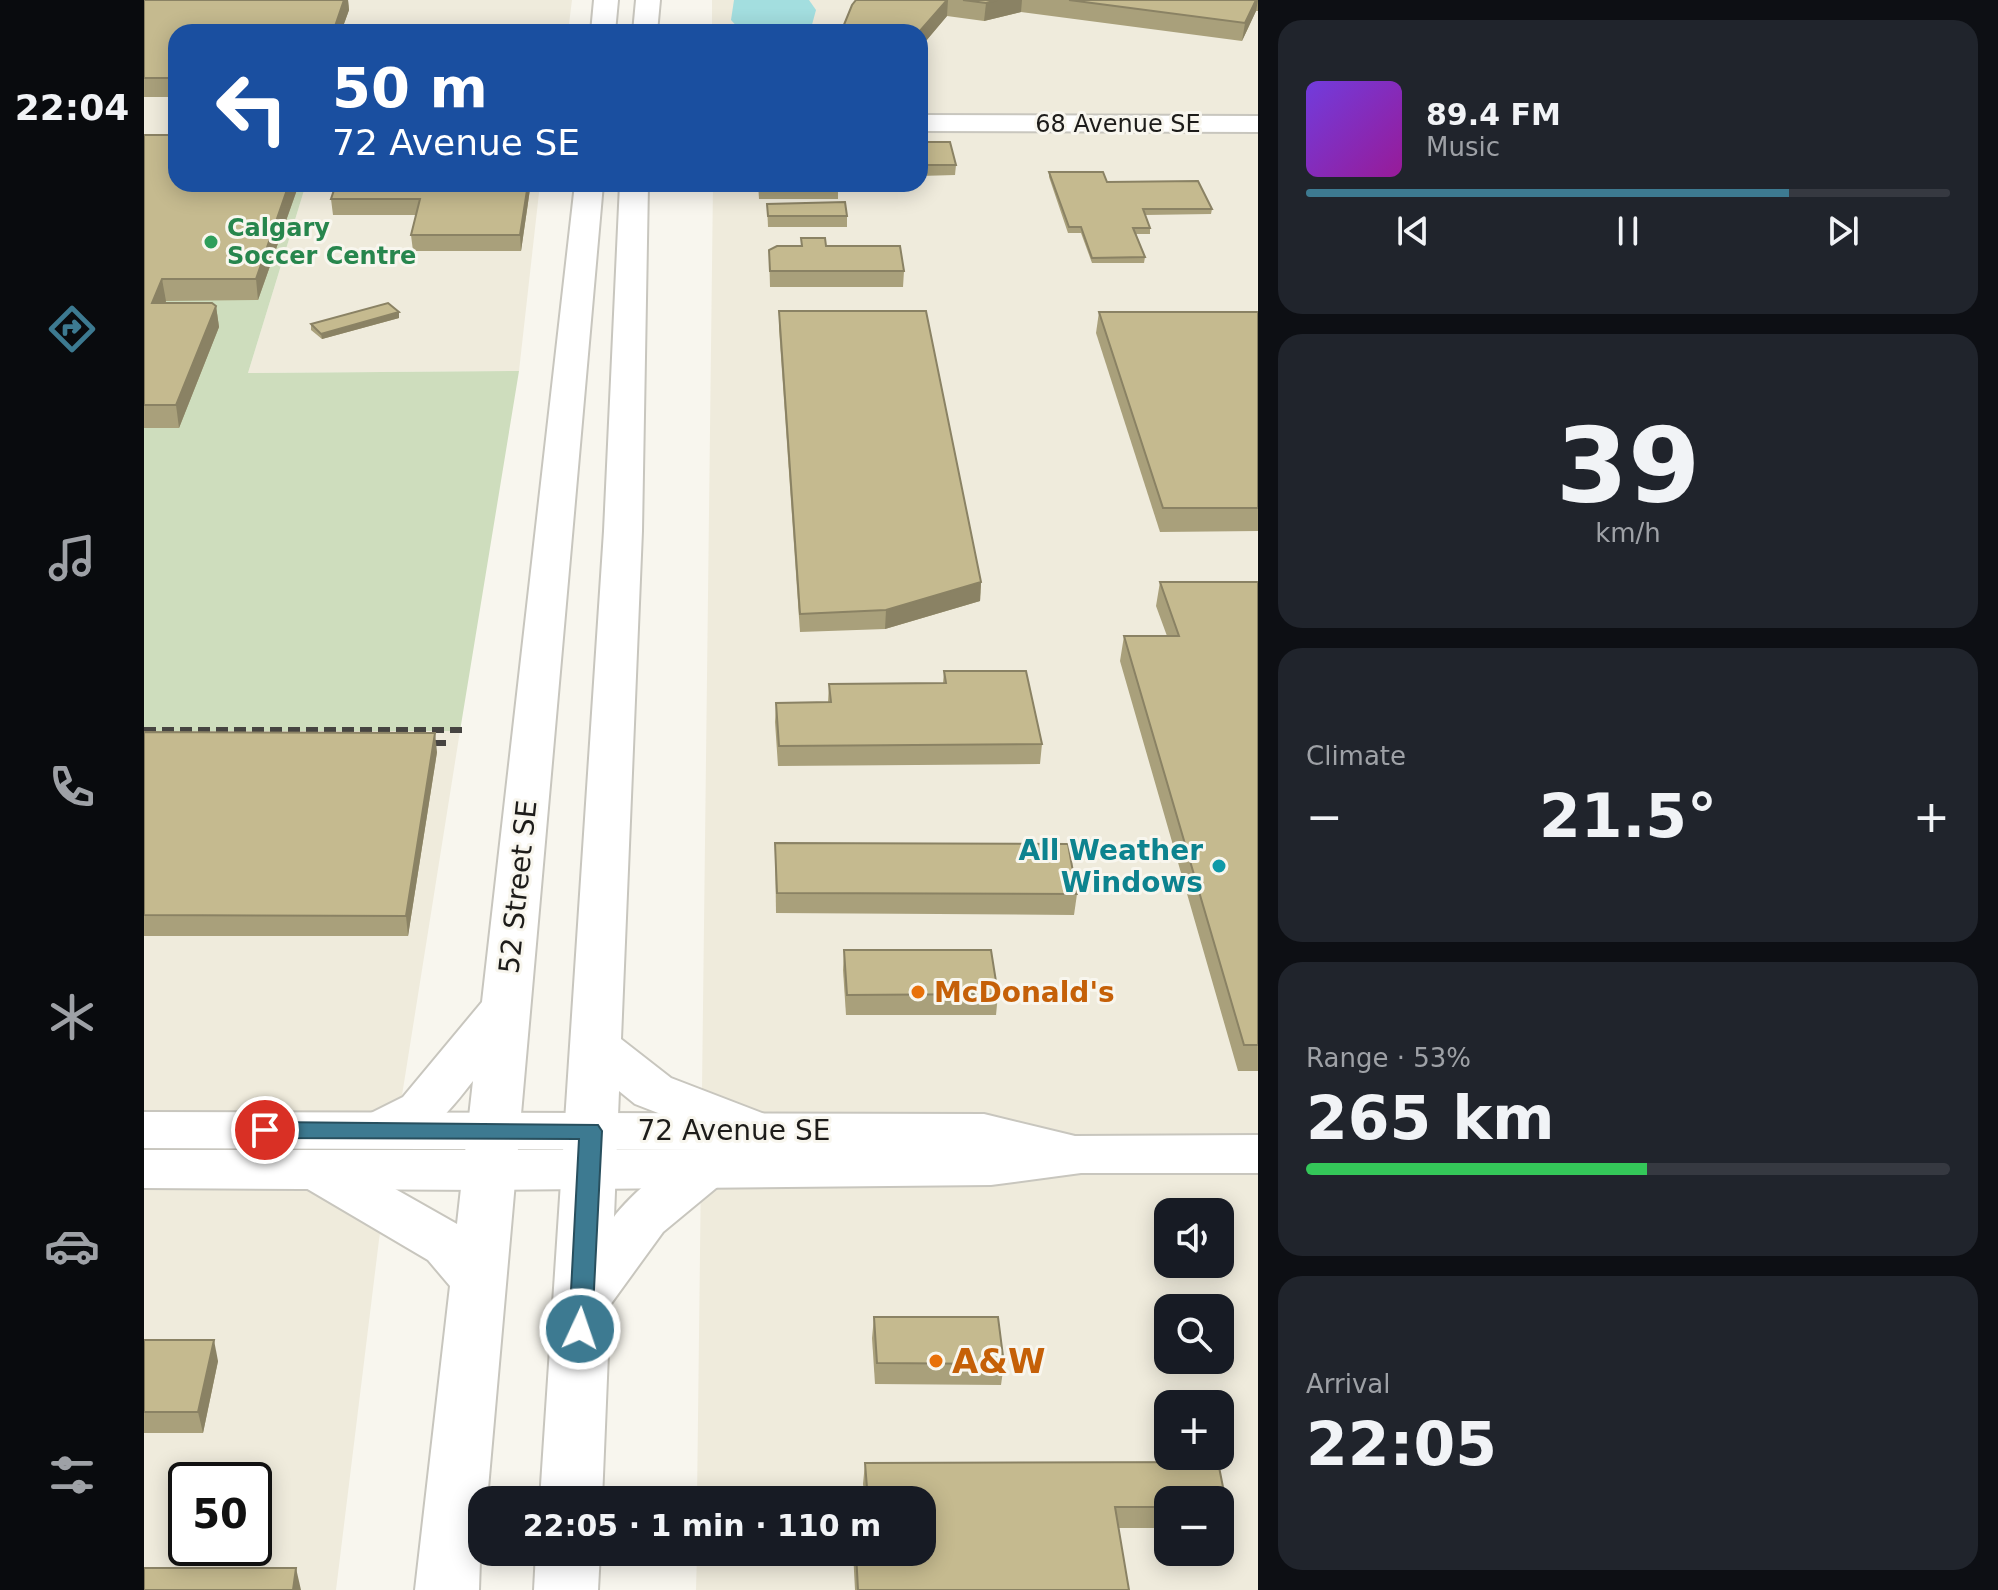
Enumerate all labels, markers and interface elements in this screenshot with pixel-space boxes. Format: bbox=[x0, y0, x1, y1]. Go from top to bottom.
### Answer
text: 50 m bbox=[332, 55, 488, 120]
icon: left bbox=[200, 56, 304, 160]
text: 22:04 bbox=[15, 87, 129, 128]
text: 89.4 FM bbox=[1426, 97, 1561, 132]
street label: 68 Avenue SE bbox=[1035, 110, 1201, 138]
text: 72 Avenue SE bbox=[332, 122, 580, 163]
text: Music bbox=[1426, 132, 1500, 162]
icon: previous bbox=[1391, 209, 1435, 253]
icon: pause bbox=[1606, 209, 1650, 253]
icon: next bbox=[1821, 209, 1865, 253]
place label: Calgary Soccer Centre bbox=[227, 214, 416, 270]
marker: Calgary Soccer Centre bbox=[202, 233, 220, 251]
icon: directions bbox=[44, 301, 100, 357]
text: 39 bbox=[1556, 405, 1700, 527]
text: km/h bbox=[1595, 518, 1661, 548]
icon: music bbox=[44, 530, 100, 586]
text: Climate bbox=[1306, 741, 1406, 771]
icon: phone bbox=[44, 759, 100, 815]
text: 21.5° bbox=[1539, 781, 1717, 851]
text: − bbox=[1306, 791, 1343, 842]
text: + bbox=[1913, 791, 1950, 842]
street label: 52 Street SE bbox=[492, 799, 544, 975]
place label: All Weather Windows bbox=[1018, 834, 1203, 899]
marker: All Weather Windows bbox=[1210, 857, 1228, 875]
place label: McDonald's bbox=[934, 976, 1115, 1009]
marker: McDonald's bbox=[909, 983, 927, 1001]
icon: climate bbox=[44, 989, 100, 1045]
text: Range · 53% bbox=[1306, 1043, 1471, 1073]
text: 265 km bbox=[1306, 1083, 1555, 1153]
pin bbox=[231, 1096, 299, 1164]
icon: arrive bbox=[243, 1108, 287, 1152]
street label: 72 Avenue SE bbox=[638, 1114, 830, 1147]
map controls bbox=[1154, 1198, 1234, 1566]
button: sound bbox=[1154, 1198, 1234, 1278]
icon: car bbox=[44, 1218, 100, 1274]
position arrow bbox=[538, 1287, 622, 1371]
button: search bbox=[1154, 1294, 1234, 1374]
place label: A&W bbox=[952, 1341, 1045, 1381]
marker: A&W bbox=[927, 1352, 945, 1370]
text: Arrival bbox=[1306, 1369, 1390, 1399]
button: + bbox=[1154, 1390, 1234, 1470]
text: 22:05 bbox=[1306, 1409, 1497, 1479]
icon: filters bbox=[44, 1447, 100, 1503]
speed limit sign: 50 bbox=[168, 1462, 272, 1566]
button: − bbox=[1154, 1486, 1234, 1566]
text: 22:05 · 1 min · 110 m bbox=[523, 1508, 881, 1543]

